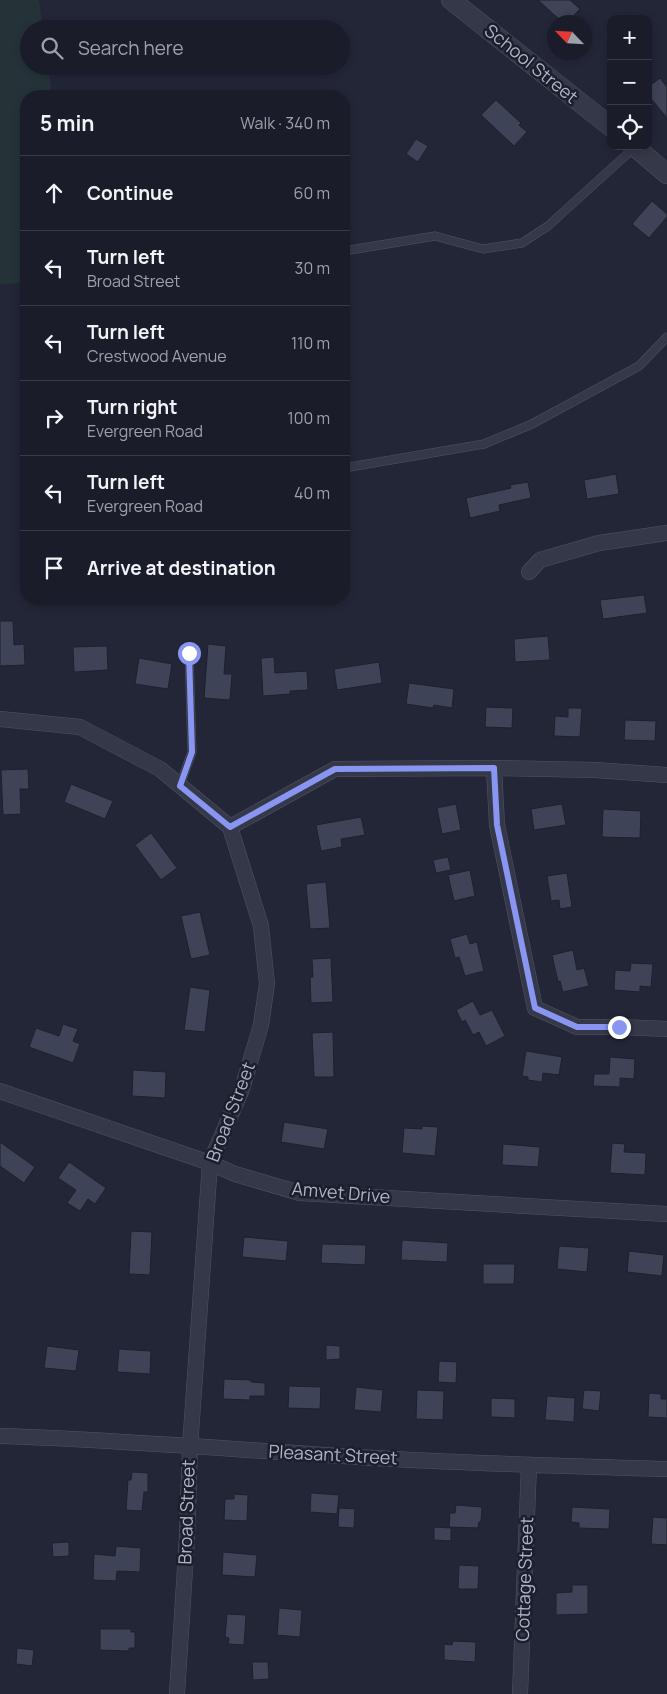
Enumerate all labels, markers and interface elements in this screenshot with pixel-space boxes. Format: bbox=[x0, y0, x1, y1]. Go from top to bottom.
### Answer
north arrow bbox=[547, 15, 592, 60]
map controls bbox=[607, 15, 652, 150]
button: + bbox=[607, 15, 652, 60]
street label: School Street bbox=[480, 18, 583, 108]
search box bbox=[20, 20, 350, 75]
icon: search bbox=[38, 34, 66, 62]
text: Search here bbox=[78, 35, 184, 61]
button: − bbox=[607, 60, 652, 105]
button: locate bbox=[607, 105, 652, 150]
text: 5 min bbox=[40, 109, 94, 137]
text: Walk · 340 m bbox=[240, 112, 330, 134]
icon: ahead bbox=[40, 179, 68, 207]
text: Continue bbox=[87, 180, 173, 206]
text: 60 m bbox=[294, 182, 330, 204]
text: Turn left bbox=[87, 244, 165, 270]
icon: left bbox=[40, 254, 68, 282]
text: 30 m bbox=[295, 257, 330, 279]
text: Broad Street bbox=[87, 270, 180, 292]
text: Turn left bbox=[87, 319, 165, 345]
icon: left bbox=[40, 329, 68, 357]
text: 110 m bbox=[291, 332, 330, 354]
text: Crestwood Avenue bbox=[87, 345, 227, 367]
text: Turn right bbox=[87, 394, 177, 420]
icon: right bbox=[40, 404, 68, 432]
text: 100 m bbox=[287, 407, 330, 429]
text: Evergreen Road bbox=[87, 420, 203, 442]
text: Turn left bbox=[87, 469, 165, 495]
icon: left bbox=[40, 479, 68, 507]
text: 40 m bbox=[294, 482, 330, 504]
text: Evergreen Road bbox=[87, 495, 203, 517]
icon: arrive bbox=[40, 554, 68, 582]
text: Arrive at destination bbox=[87, 555, 276, 581]
route start bbox=[178, 642, 201, 665]
route end bbox=[608, 1016, 631, 1039]
street label: Broad Street bbox=[200, 1058, 260, 1165]
street label: Amvet Drive bbox=[291, 1176, 391, 1208]
street label: Pleasant Street bbox=[268, 1439, 398, 1469]
street label: Broad Street bbox=[172, 1459, 200, 1565]
street label: Cottage Street bbox=[510, 1516, 538, 1642]

